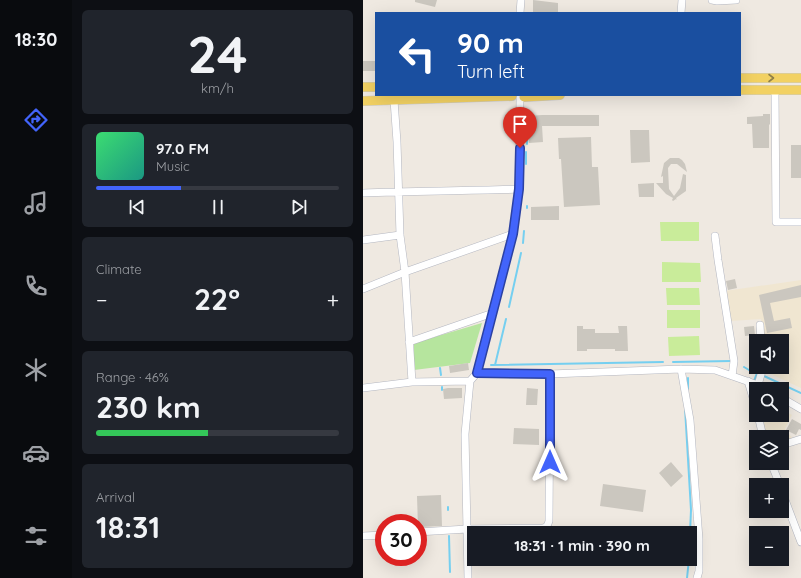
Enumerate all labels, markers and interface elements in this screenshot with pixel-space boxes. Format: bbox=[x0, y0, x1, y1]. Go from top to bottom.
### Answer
text: 24 bbox=[187, 21, 248, 86]
text: 90 m bbox=[457, 25, 524, 60]
text: 18:30 bbox=[15, 28, 57, 51]
icon: left bbox=[391, 28, 443, 80]
text: Turn left bbox=[457, 60, 525, 83]
one-way arrow bbox=[768, 74, 774, 82]
text: km/h bbox=[201, 80, 234, 96]
icon: directions bbox=[22, 106, 50, 134]
pin bbox=[503, 107, 537, 148]
icon: arrive bbox=[509, 113, 531, 135]
text: 97.0 FM bbox=[156, 139, 209, 158]
text: Music bbox=[156, 158, 190, 174]
icon: music bbox=[22, 189, 50, 217]
icon: previous bbox=[126, 196, 148, 218]
icon: pause bbox=[207, 196, 229, 218]
icon: next bbox=[288, 196, 310, 218]
text: Climate bbox=[96, 261, 142, 277]
icon: phone bbox=[22, 272, 50, 300]
text: 22° bbox=[194, 280, 240, 318]
text: − bbox=[96, 286, 107, 314]
text: + bbox=[327, 286, 339, 314]
map controls bbox=[749, 334, 789, 566]
button: sound bbox=[749, 334, 789, 374]
icon: climate bbox=[22, 356, 50, 384]
text: Range · 46% bbox=[96, 369, 169, 385]
button: search bbox=[749, 382, 789, 422]
text: 230 km bbox=[96, 388, 201, 426]
button: layers bbox=[749, 430, 789, 470]
icon: car bbox=[22, 439, 50, 467]
position arrow bbox=[529, 441, 571, 483]
button: + bbox=[749, 478, 789, 518]
text: Arrival bbox=[96, 489, 135, 505]
text: 18:31 bbox=[96, 508, 160, 546]
speed limit sign: 30 bbox=[375, 514, 427, 566]
icon: filters bbox=[22, 522, 50, 550]
button: − bbox=[749, 526, 789, 566]
text: 18:31 · 1 min · 390 m bbox=[514, 536, 650, 555]

